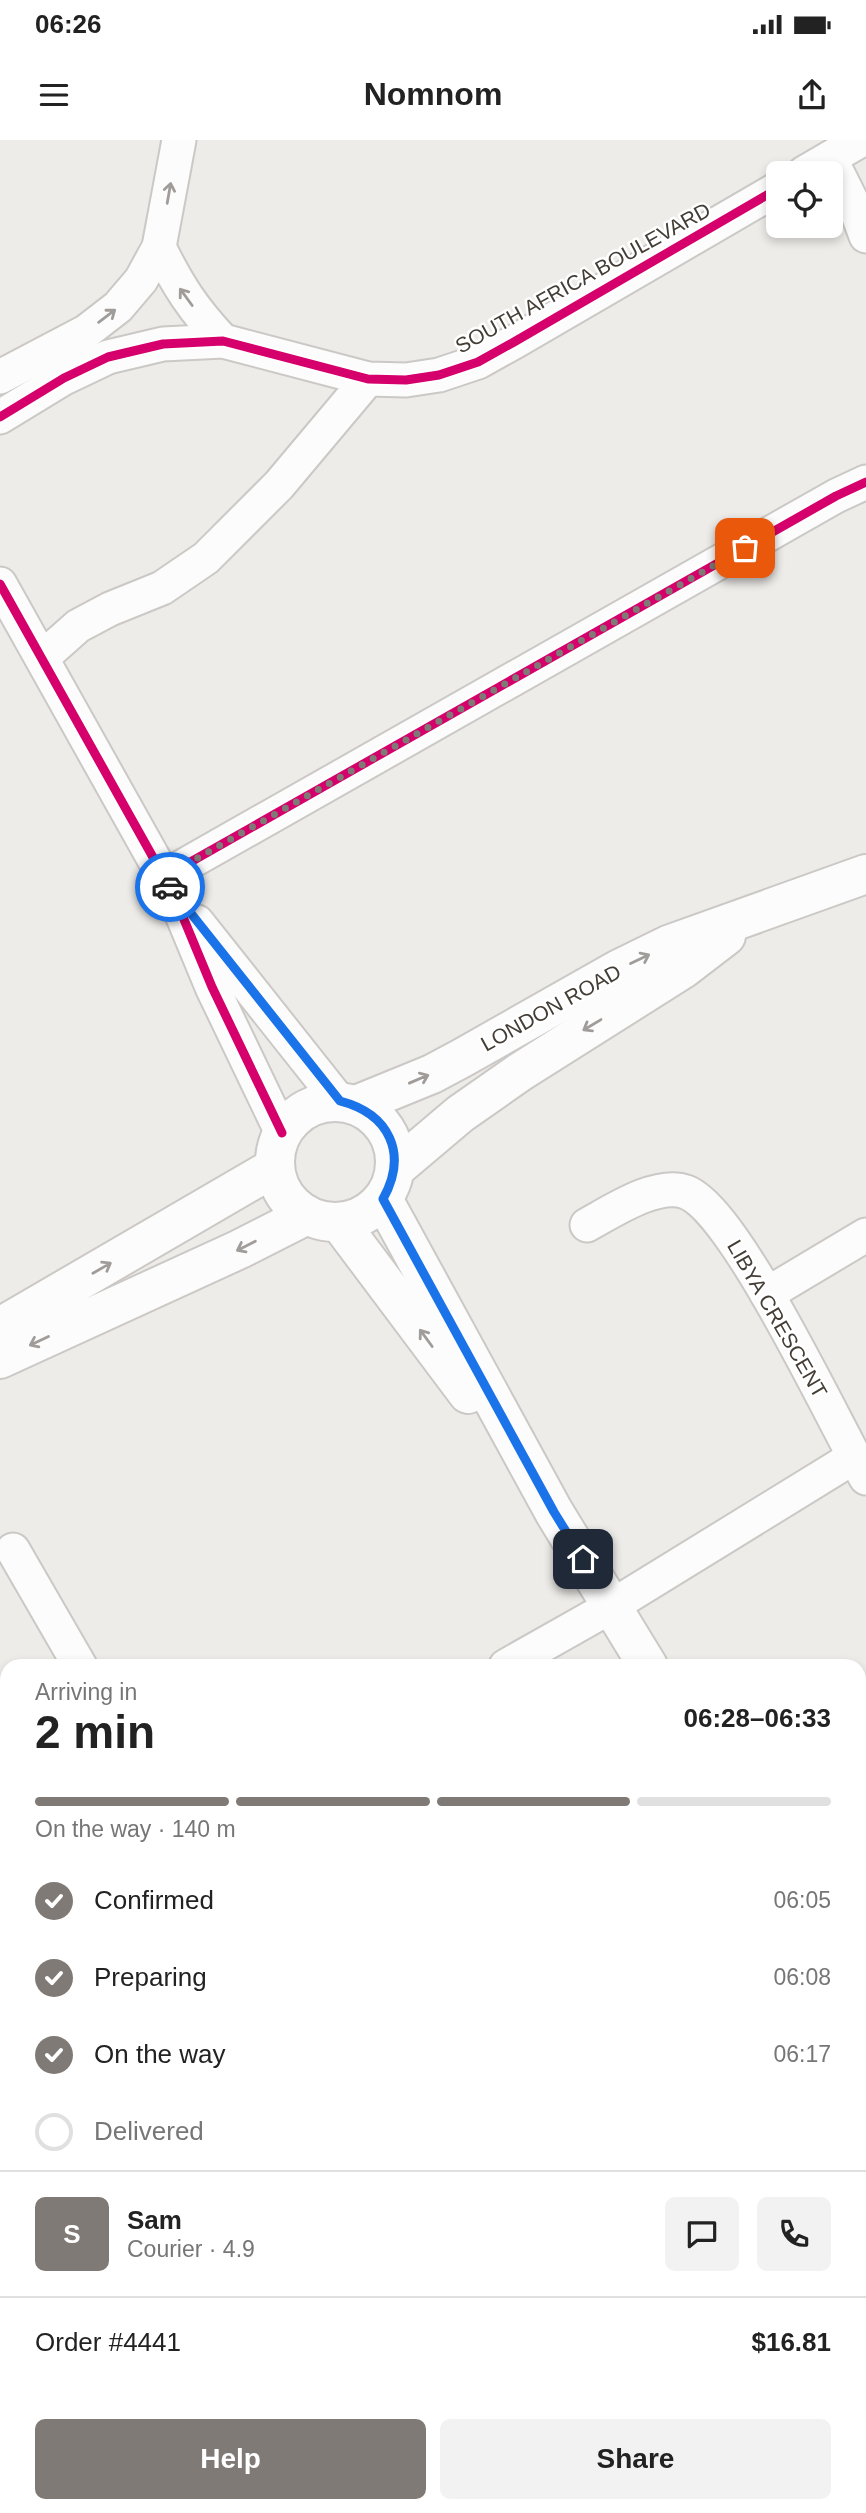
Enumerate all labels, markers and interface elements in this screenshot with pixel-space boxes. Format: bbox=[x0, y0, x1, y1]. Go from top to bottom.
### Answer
text: 06:26 bbox=[35, 9, 102, 39]
icon: menu bbox=[35, 76, 73, 114]
text: Nomnom bbox=[364, 76, 502, 112]
icon: share bbox=[793, 76, 831, 114]
map controls bbox=[766, 161, 843, 238]
button: locate bbox=[766, 161, 843, 238]
one-way arrow bbox=[163, 182, 176, 205]
street label: SOUTH AFRICA BOULEVARD bbox=[451, 198, 714, 357]
one-way arrow bbox=[179, 288, 194, 307]
one-way arrow bbox=[98, 308, 116, 323]
pin bbox=[715, 518, 775, 578]
icon: bag bbox=[726, 529, 764, 567]
courier bbox=[135, 852, 205, 922]
icon: car bbox=[151, 868, 189, 906]
one-way arrow bbox=[629, 952, 651, 965]
street label: LONDON ROAD bbox=[477, 960, 625, 1056]
one-way arrow bbox=[583, 1018, 603, 1032]
one-way arrow bbox=[408, 1072, 429, 1085]
street label: LIBYA CRESCENT bbox=[723, 1236, 832, 1402]
one-way arrow bbox=[236, 1240, 257, 1254]
one-way arrow bbox=[91, 1261, 111, 1275]
one-way arrow bbox=[419, 1329, 434, 1348]
one-way arrow bbox=[29, 1335, 50, 1348]
pin bbox=[553, 1529, 613, 1589]
icon: home bbox=[564, 1540, 602, 1578]
text: Arriving in bbox=[35, 1679, 137, 1705]
text: 06:28–06:33 bbox=[684, 1703, 831, 1733]
text: 2 min bbox=[35, 1706, 155, 1758]
text: On the way · 140 m bbox=[35, 1816, 236, 1842]
icon: check bbox=[35, 1882, 73, 1920]
text: Confirmed bbox=[94, 1885, 214, 1915]
text: 06:05 bbox=[773, 1887, 831, 1913]
icon: check bbox=[35, 1959, 73, 1997]
text: Preparing bbox=[94, 1962, 207, 1992]
text: 06:08 bbox=[773, 1964, 831, 1990]
icon: check bbox=[35, 2036, 73, 2074]
text: On the way bbox=[94, 2039, 226, 2069]
text: 06:17 bbox=[773, 2041, 831, 2067]
text: Delivered bbox=[94, 2116, 204, 2146]
button: chat bbox=[665, 2197, 739, 2271]
button: phone bbox=[757, 2197, 831, 2271]
text: Sam bbox=[127, 2205, 182, 2235]
text: S bbox=[63, 2219, 81, 2249]
text: Courier · 4.9 bbox=[127, 2236, 255, 2262]
text: Order #4441 bbox=[35, 2327, 181, 2357]
text: $16.81 bbox=[751, 2327, 831, 2357]
button: Help bbox=[35, 2419, 426, 2499]
button: Share bbox=[440, 2419, 831, 2499]

